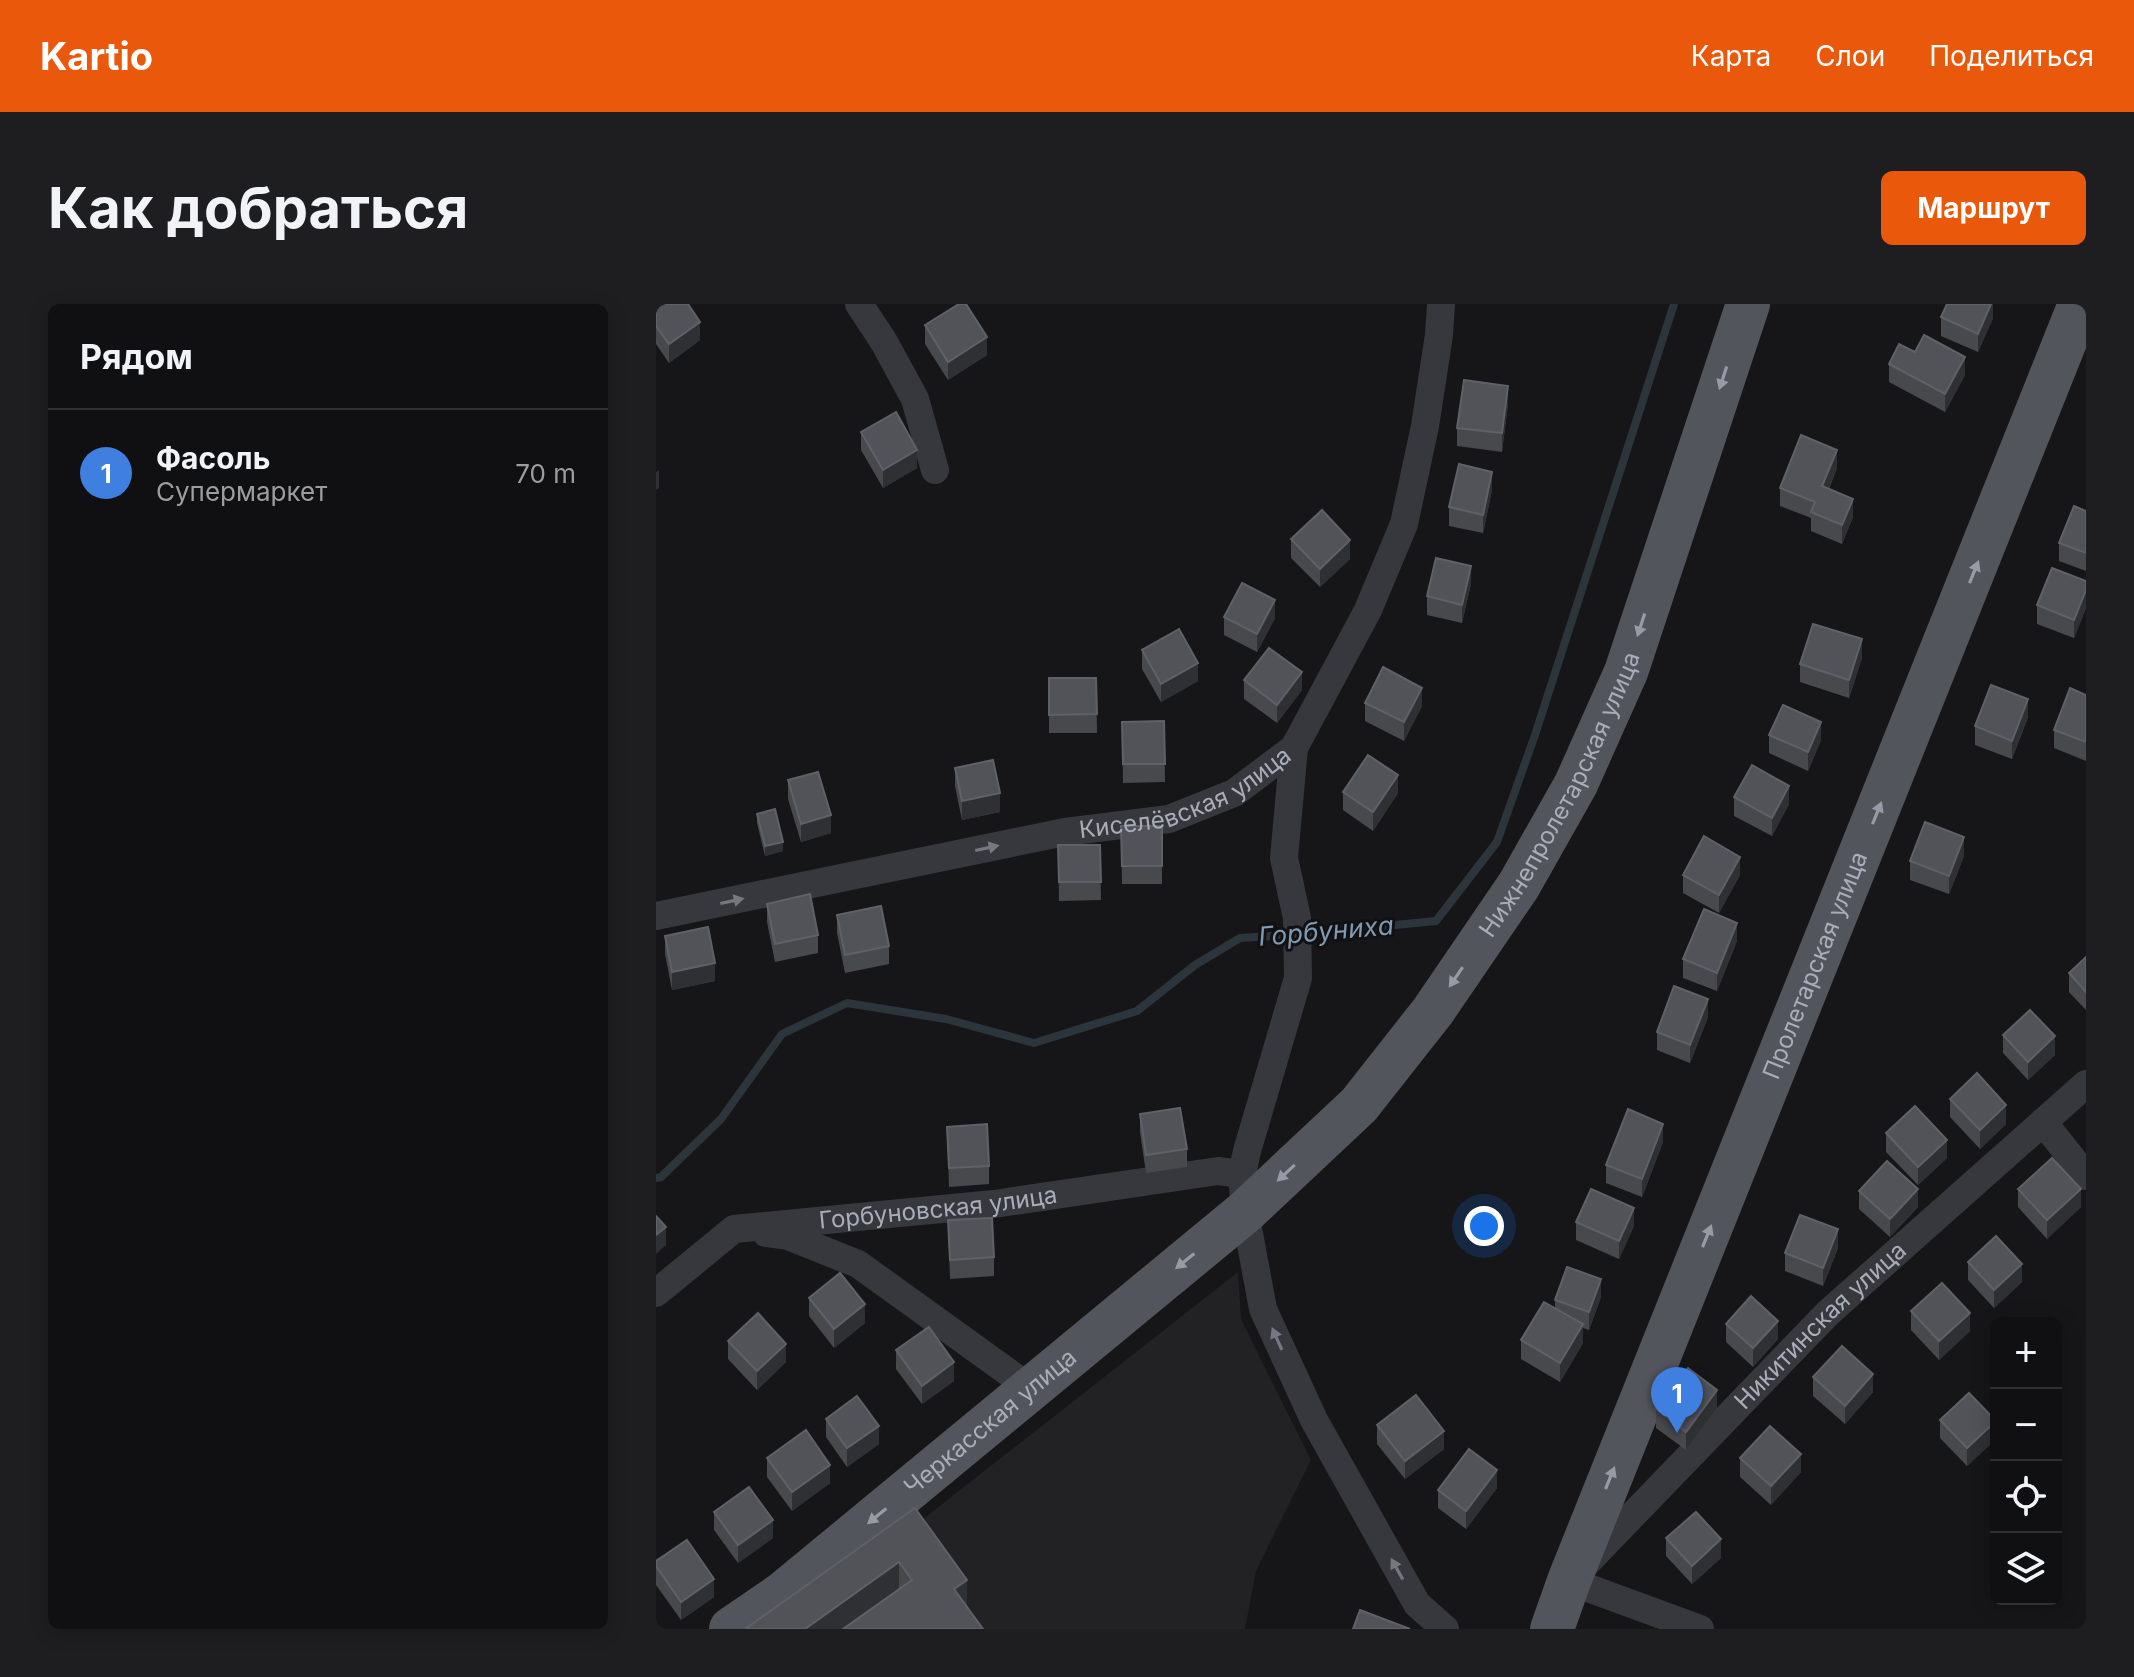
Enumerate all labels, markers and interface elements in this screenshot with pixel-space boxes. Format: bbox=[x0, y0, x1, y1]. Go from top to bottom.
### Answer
text: Kartio bbox=[40, 33, 153, 79]
text: Карта bbox=[1691, 39, 1771, 73]
text: Слои bbox=[1815, 39, 1885, 73]
text: Поделиться bbox=[1929, 39, 2094, 73]
button: Маршрут bbox=[1881, 171, 2086, 245]
text: Как добраться bbox=[48, 174, 468, 242]
text: Рядом bbox=[80, 336, 193, 377]
one-way arrow bbox=[1717, 366, 1729, 390]
text: Фасоль bbox=[156, 440, 270, 476]
text: 1 bbox=[100, 458, 112, 489]
text: 70 m bbox=[515, 458, 576, 489]
text: Супермаркет bbox=[156, 476, 327, 507]
one-way arrow bbox=[1968, 560, 1981, 584]
one-way arrow bbox=[1635, 613, 1647, 637]
street label: Нижнепролетарская улица bbox=[1473, 648, 1646, 942]
street label: Киселёвская улица bbox=[1078, 740, 1296, 844]
one-way arrow bbox=[1871, 801, 1884, 825]
one-way arrow bbox=[975, 841, 1000, 854]
street label: Пролетарская улица bbox=[1756, 847, 1873, 1083]
one-way arrow bbox=[720, 894, 745, 906]
water label: Горбуниха bbox=[1257, 909, 1395, 952]
one-way arrow bbox=[1449, 967, 1464, 988]
one-way arrow bbox=[1277, 1164, 1296, 1182]
street label: Горбуновская улица bbox=[818, 1180, 1059, 1235]
your location bbox=[1464, 1206, 1504, 1246]
one-way arrow bbox=[1701, 1224, 1714, 1248]
street label: Никитинская улица bbox=[1728, 1236, 1912, 1415]
one-way arrow bbox=[1175, 1252, 1195, 1269]
map controls bbox=[1990, 1317, 2062, 1605]
button: + bbox=[1990, 1317, 2062, 1389]
one-way arrow bbox=[1270, 1327, 1284, 1350]
street label: Черкасская улица bbox=[898, 1342, 1082, 1501]
pin: 1 bbox=[1651, 1367, 1703, 1433]
button: − bbox=[1990, 1389, 2062, 1461]
button: locate bbox=[1990, 1461, 2062, 1533]
one-way arrow bbox=[1604, 1466, 1617, 1490]
one-way arrow bbox=[867, 1507, 887, 1524]
button: layers bbox=[1990, 1533, 2062, 1605]
one-way arrow bbox=[1390, 1558, 1404, 1580]

